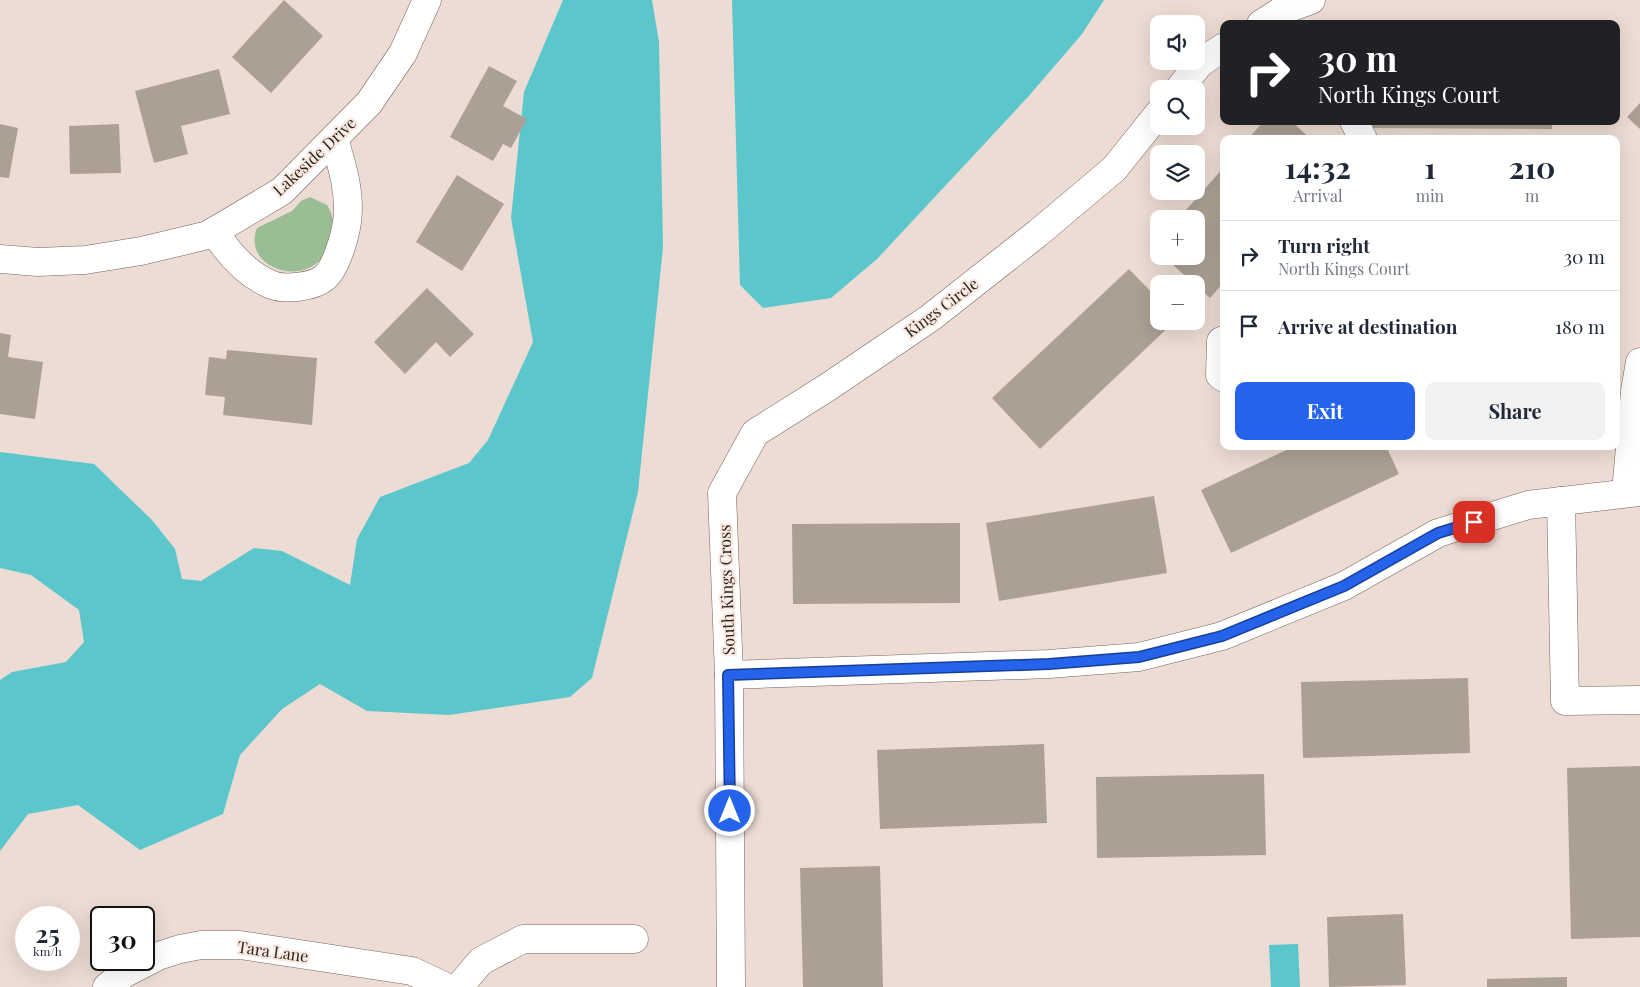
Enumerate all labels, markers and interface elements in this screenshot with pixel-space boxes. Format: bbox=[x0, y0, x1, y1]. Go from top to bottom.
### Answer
map controls bbox=[1150, 15, 1205, 330]
button: sound bbox=[1150, 15, 1205, 70]
text: 30 m bbox=[1318, 34, 1398, 81]
icon: right bbox=[1235, 40, 1300, 105]
text: North Kings Court bbox=[1318, 79, 1499, 109]
button: search bbox=[1150, 80, 1205, 135]
street label: Lakeside Drive bbox=[268, 112, 360, 200]
button: layers bbox=[1150, 145, 1205, 200]
text: 14:32 bbox=[1285, 147, 1351, 187]
text: 1 bbox=[1424, 147, 1436, 187]
text: 210 bbox=[1509, 147, 1555, 187]
text: Arrival bbox=[1293, 185, 1342, 206]
text: min bbox=[1416, 185, 1444, 206]
text: m bbox=[1525, 185, 1539, 206]
button: + bbox=[1150, 210, 1205, 265]
text: Turn right bbox=[1278, 232, 1370, 258]
icon: right bbox=[1235, 242, 1263, 270]
text: 30 m bbox=[1563, 243, 1605, 269]
text: North Kings Court bbox=[1278, 258, 1410, 279]
street label: Kings Circle bbox=[900, 272, 982, 342]
button: − bbox=[1150, 275, 1205, 330]
icon: arrive bbox=[1235, 312, 1263, 340]
text: Arrive at destination bbox=[1278, 313, 1458, 339]
text: 180 m bbox=[1555, 313, 1605, 339]
button: Exit bbox=[1235, 382, 1415, 440]
button: Share bbox=[1425, 382, 1605, 440]
pin bbox=[1453, 501, 1495, 543]
icon: arrive bbox=[1460, 508, 1488, 536]
street label: South Kings Cross bbox=[713, 524, 739, 656]
position arrow bbox=[703, 784, 755, 836]
speed limit sign: 30 bbox=[90, 906, 155, 971]
text: 25 bbox=[35, 916, 60, 949]
street label: Tara Lane bbox=[236, 936, 310, 966]
text: km/h bbox=[33, 943, 62, 959]

